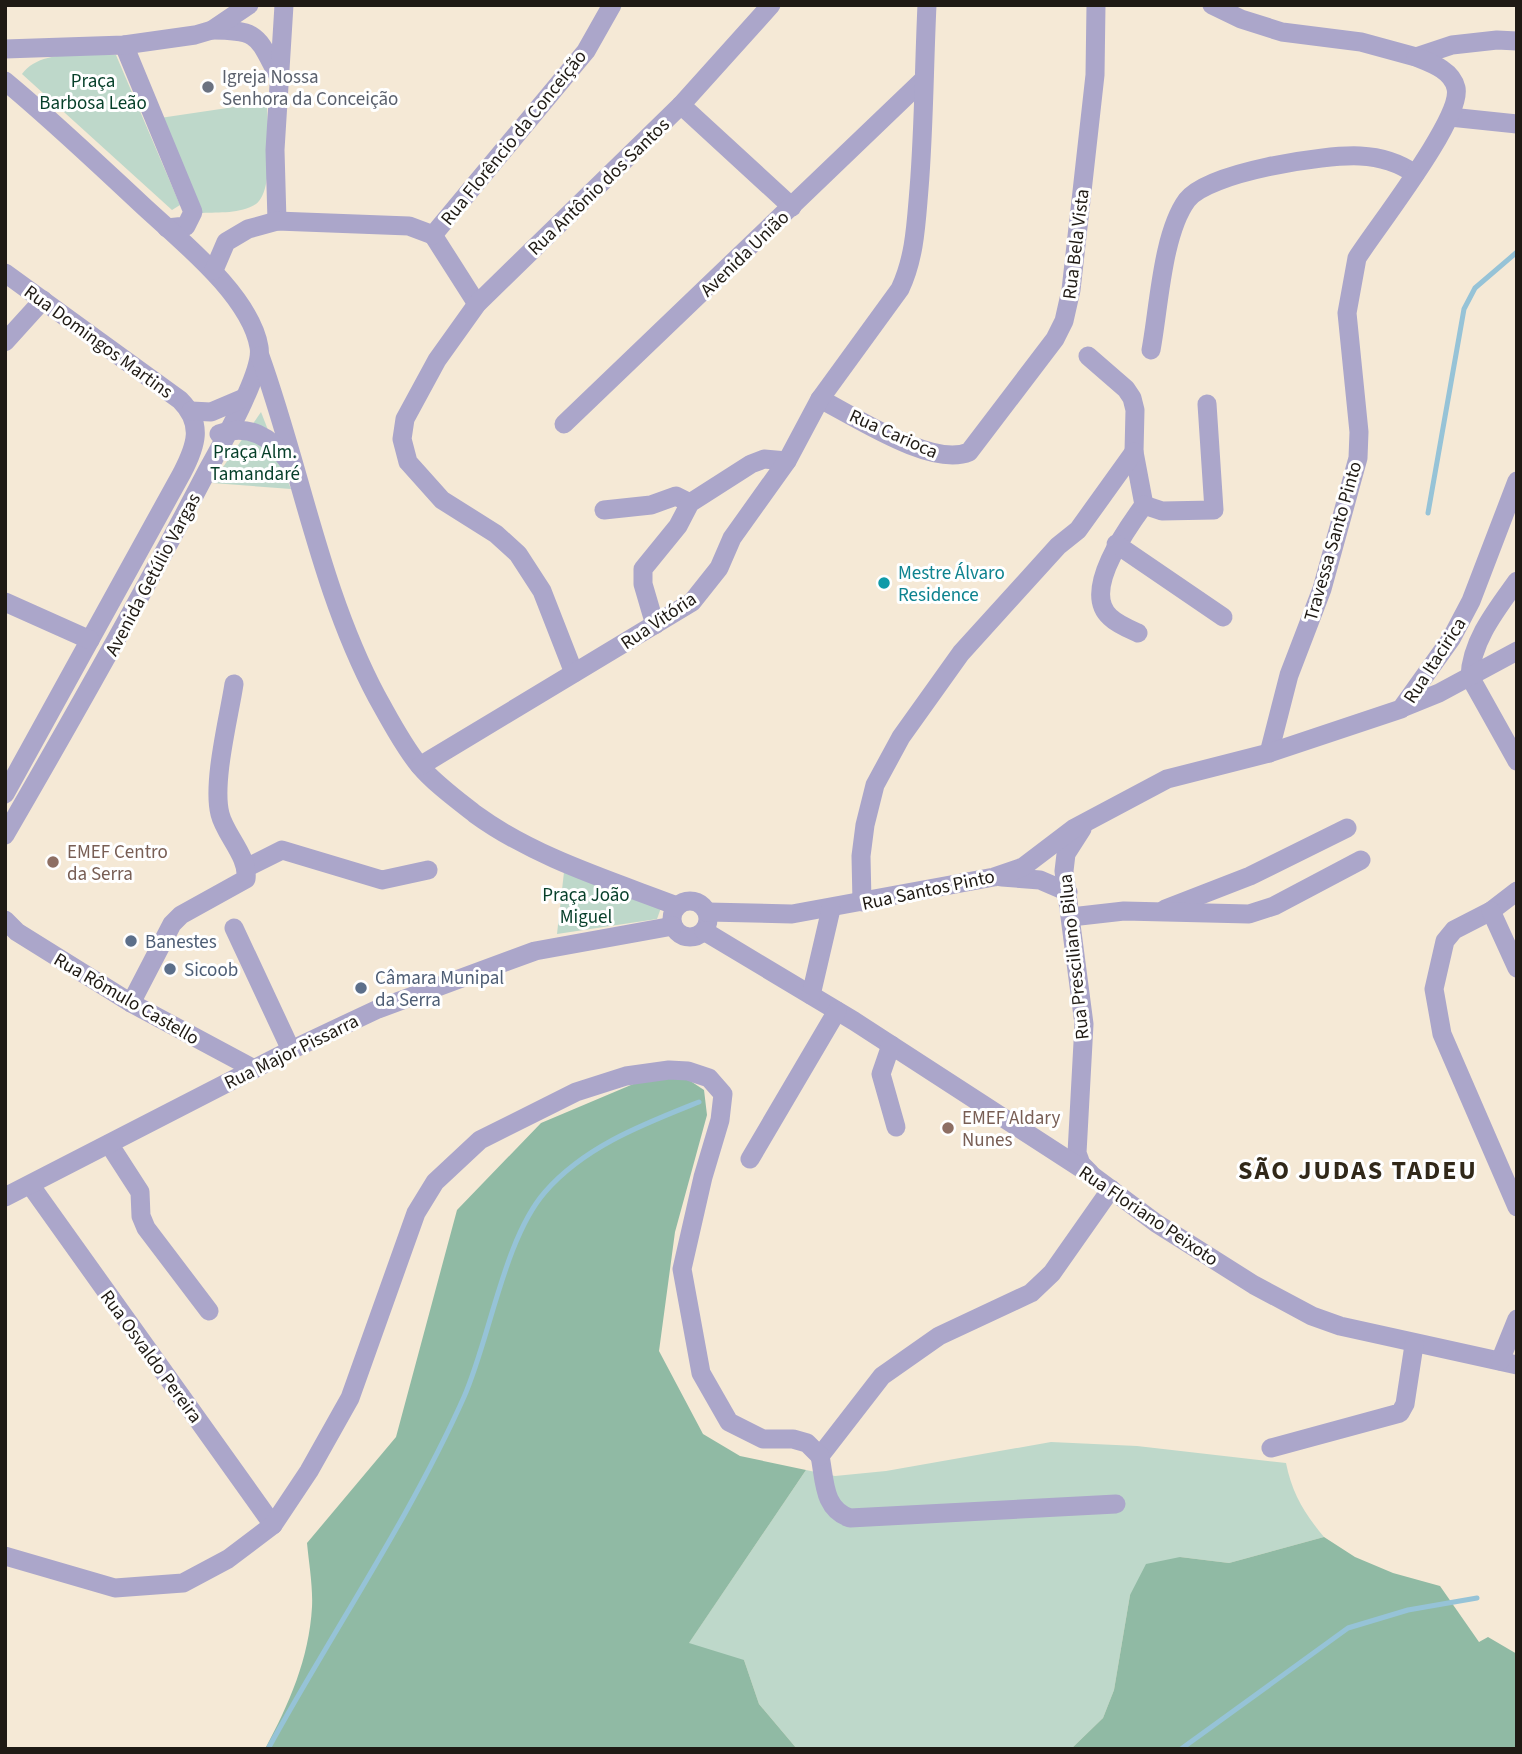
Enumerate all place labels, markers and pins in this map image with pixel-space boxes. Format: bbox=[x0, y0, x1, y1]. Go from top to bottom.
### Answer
place label: Igreja Nossa Senhora da Conceição bbox=[222, 64, 398, 113]
marker: Igreja Nossa Senhora da Conceição bbox=[200, 79, 216, 95]
place label: Mestre Álvaro Residence bbox=[898, 560, 1005, 609]
marker: Mestre Álvaro Residence bbox=[876, 575, 892, 591]
place label: EMEF Centro da Serra bbox=[67, 839, 168, 888]
marker: EMEF Centro da Serra bbox=[45, 854, 61, 870]
place label: Banestes bbox=[145, 929, 217, 956]
marker: Banestes bbox=[123, 933, 139, 949]
place label: Sicoob bbox=[184, 957, 238, 984]
marker: Sicoob bbox=[162, 961, 178, 977]
place label: Câmara Munipal da Serra bbox=[375, 965, 504, 1014]
marker: Câmara Munipal da Serra bbox=[353, 980, 369, 996]
place label: EMEF Aldary Nunes bbox=[962, 1105, 1060, 1154]
marker: EMEF Aldary Nunes bbox=[940, 1120, 956, 1136]

